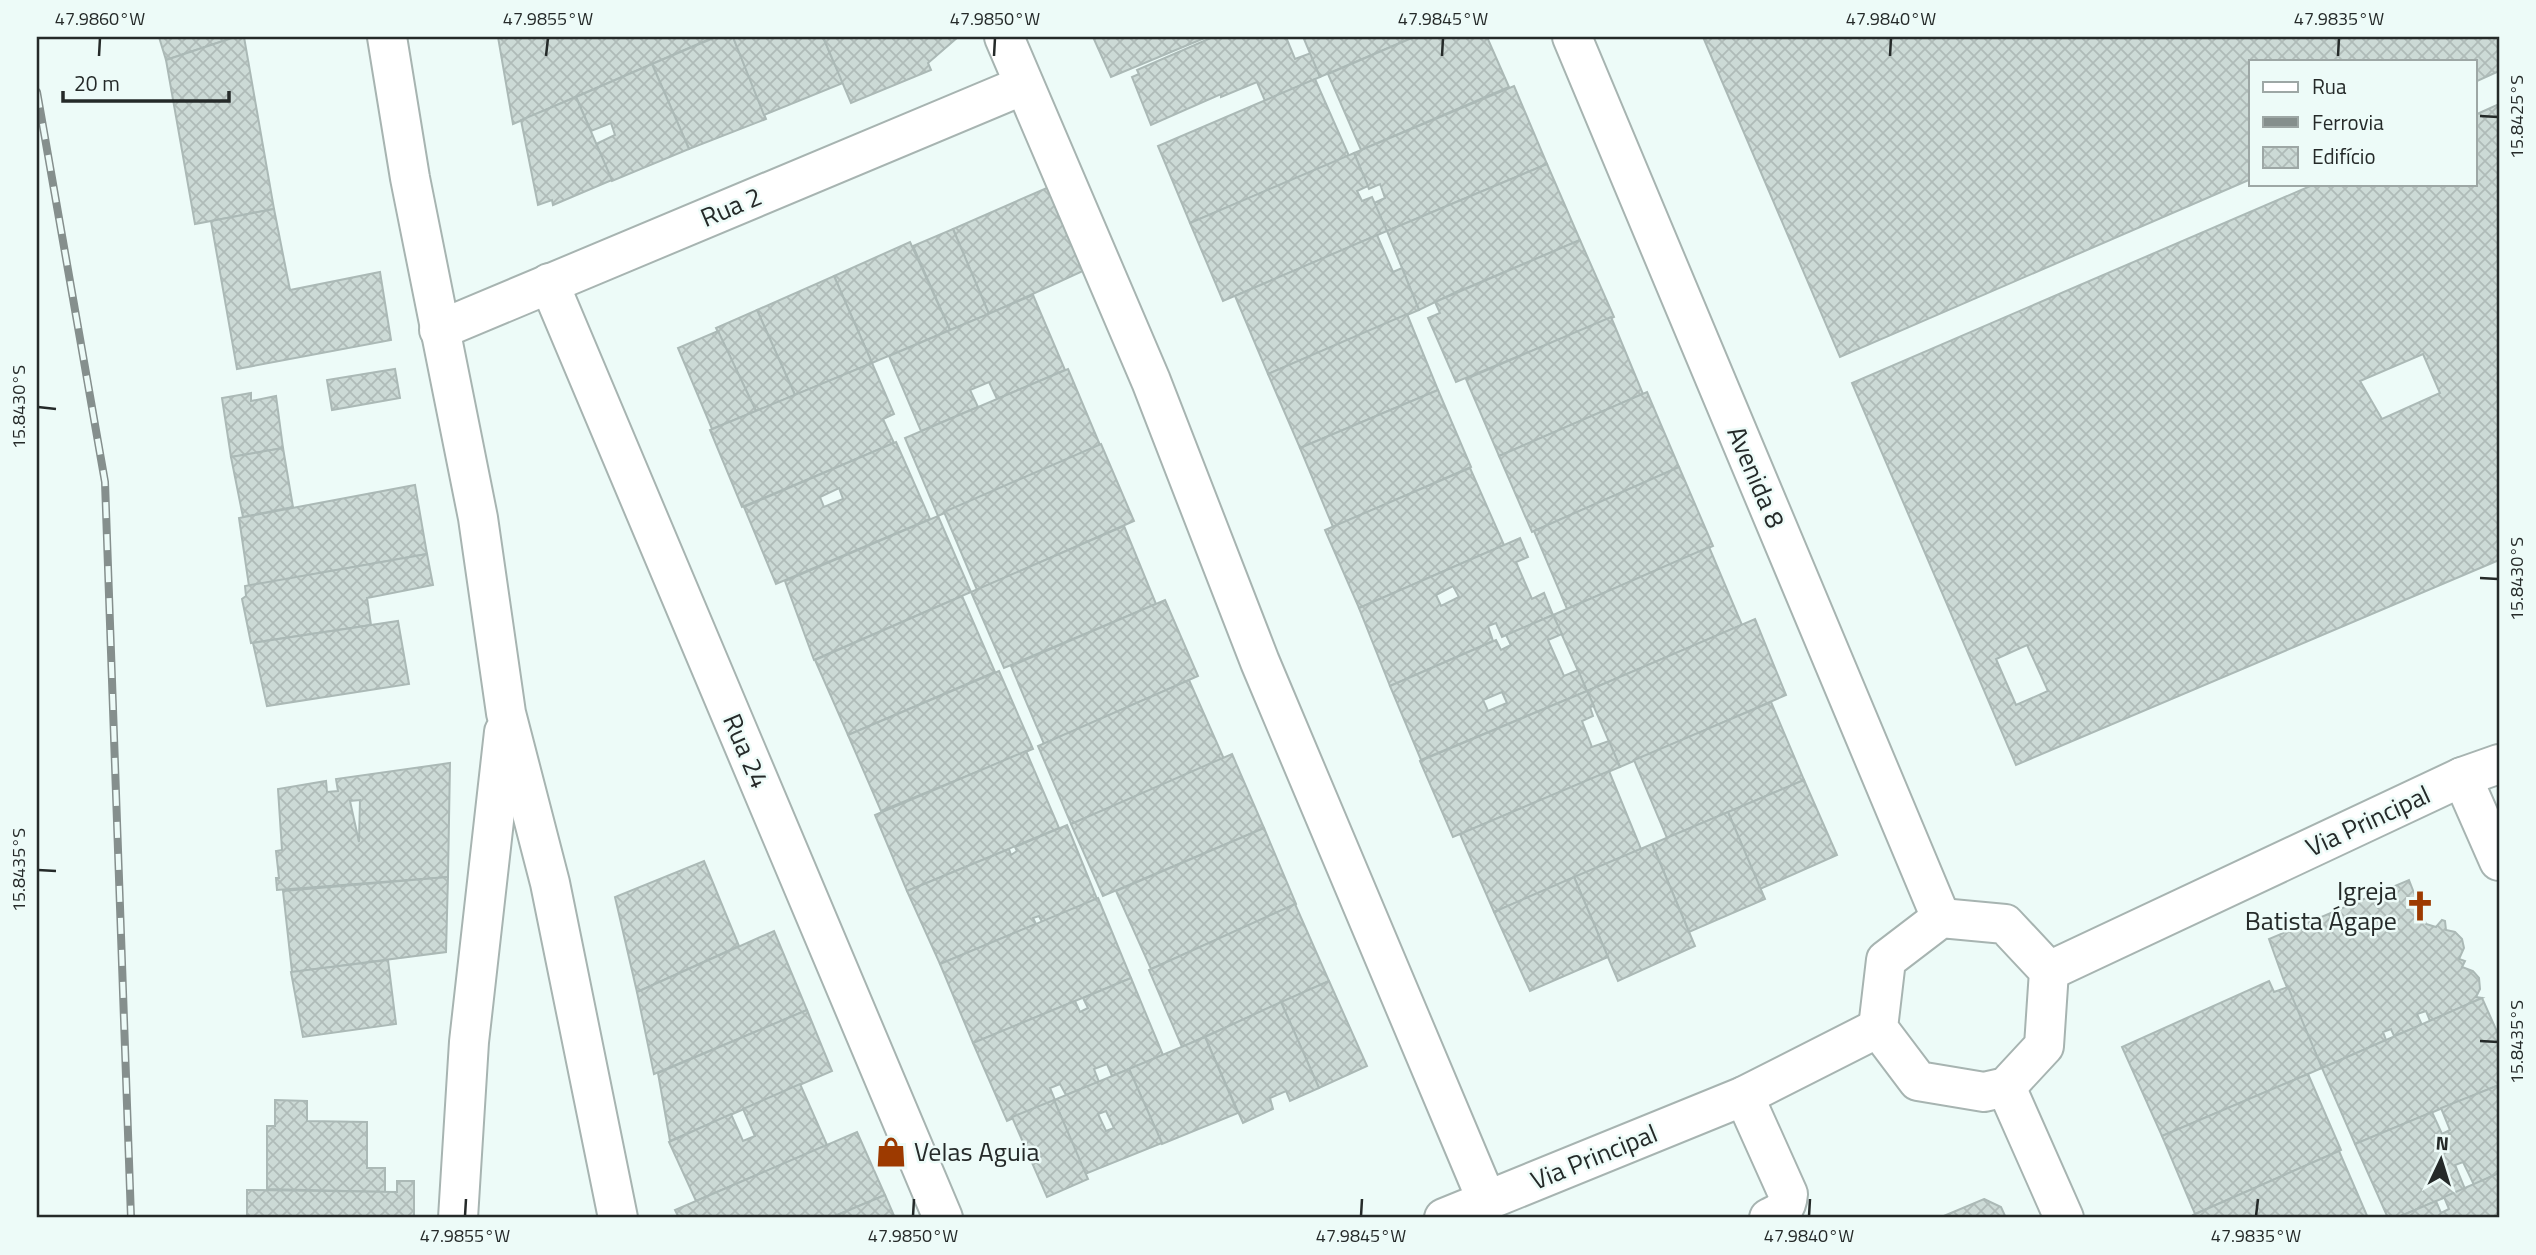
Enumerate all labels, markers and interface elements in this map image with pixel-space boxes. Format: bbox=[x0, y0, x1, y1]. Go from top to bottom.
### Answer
text: 47.9860°W bbox=[55, 5, 145, 32]
text: 47.9855°W bbox=[503, 5, 593, 32]
text: 47.9850°W bbox=[950, 5, 1040, 32]
text: 47.9845°W bbox=[1398, 5, 1488, 32]
text: 47.9840°W bbox=[1846, 5, 1936, 32]
text: 47.9835°W bbox=[2294, 5, 2384, 32]
scale bar bbox=[63, 60, 229, 104]
legend bbox=[2249, 60, 2476, 186]
text: 20 m bbox=[74, 67, 120, 99]
text: Rua bbox=[2312, 70, 2347, 102]
text: 15.8425°S bbox=[2503, 75, 2530, 159]
text: Ferrovia bbox=[2312, 106, 2384, 138]
text: Edifício bbox=[2312, 140, 2376, 172]
street label: Rua 2 bbox=[694, 176, 767, 237]
text: 15.8430°S bbox=[5, 365, 32, 449]
street label: Avenida 8 bbox=[1718, 420, 1795, 534]
text: 15.8430°S bbox=[2503, 537, 2530, 621]
street label: Rua 24 bbox=[713, 707, 780, 794]
street label: Via Principal bbox=[2299, 775, 2436, 866]
text: 15.8435°S bbox=[5, 828, 32, 912]
place label: Igreja Batista Ágape bbox=[2245, 871, 2397, 940]
church icon: Igreja Batista Ágape bbox=[2403, 889, 2437, 923]
text: 15.8435°S bbox=[2503, 1000, 2530, 1084]
street label: Via Principal bbox=[1525, 1113, 1663, 1200]
north arrow bbox=[2406, 1126, 2476, 1196]
text: N bbox=[2435, 1128, 2450, 1157]
place label: Velas Aguia bbox=[914, 1132, 1039, 1171]
shop icon: Velas Aguia bbox=[874, 1135, 908, 1169]
text: 47.9855°W bbox=[420, 1222, 510, 1249]
text: 47.9850°W bbox=[868, 1222, 958, 1249]
text: 47.9845°W bbox=[1316, 1222, 1406, 1249]
text: 47.9840°W bbox=[1764, 1222, 1854, 1249]
text: 47.9835°W bbox=[2211, 1222, 2301, 1249]

